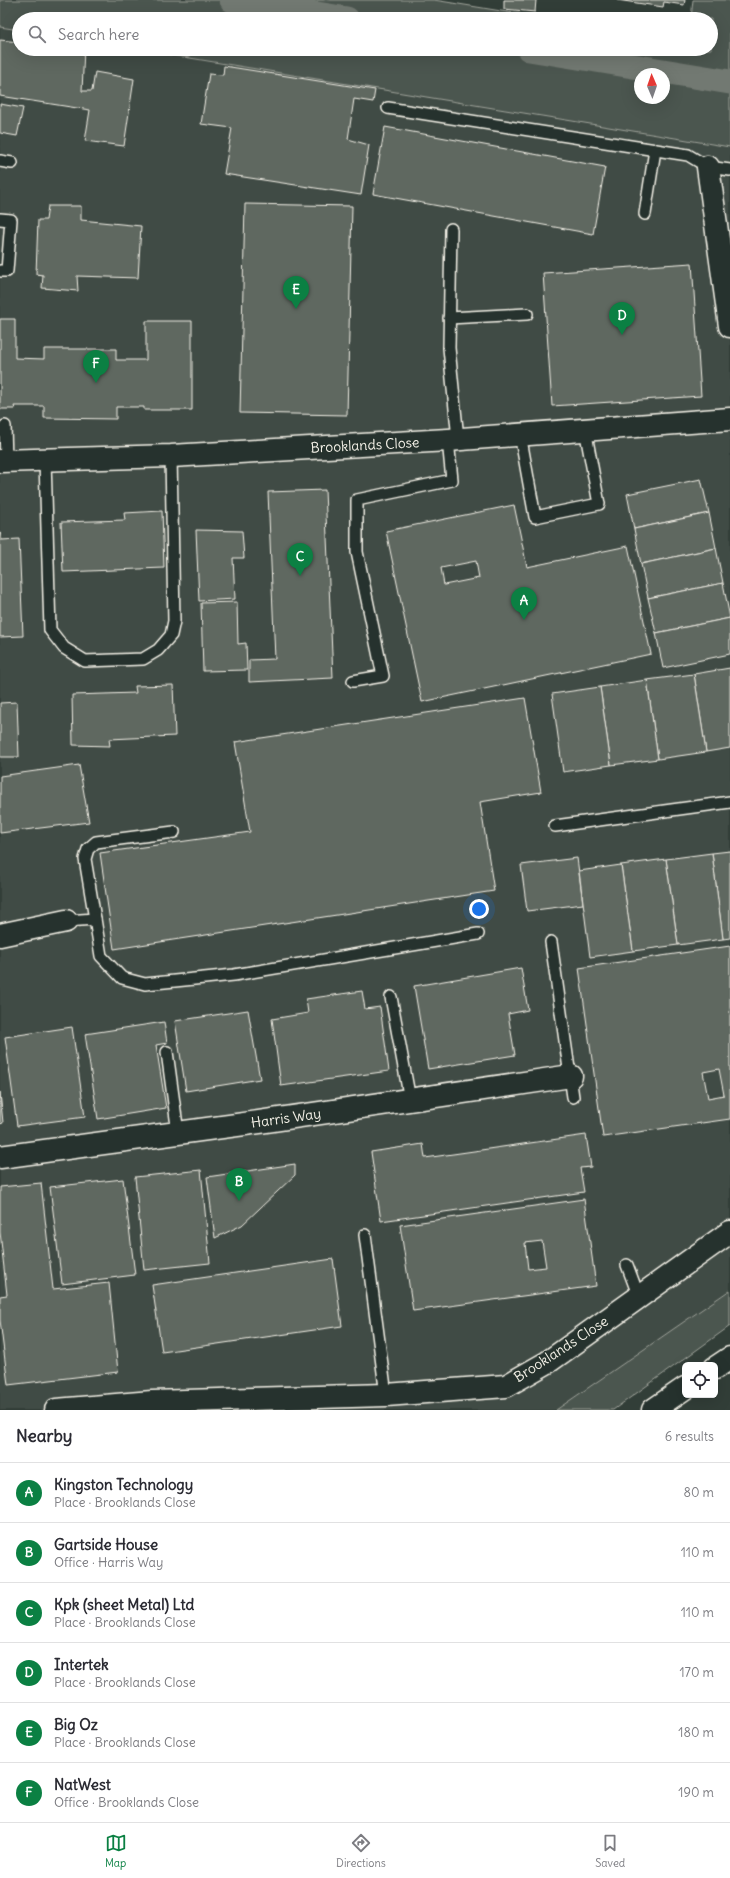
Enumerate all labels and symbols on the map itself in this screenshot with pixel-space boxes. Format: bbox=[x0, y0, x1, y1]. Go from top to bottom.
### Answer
north arrow bbox=[634, 68, 670, 104]
pin: E bbox=[283, 276, 309, 309]
pin: D bbox=[609, 302, 635, 335]
pin: F bbox=[83, 350, 109, 383]
street label: Brooklands Close bbox=[310, 433, 420, 457]
pin: C bbox=[287, 543, 313, 576]
pin: A bbox=[511, 587, 537, 620]
your location bbox=[469, 899, 489, 919]
street label: Harris Way bbox=[250, 1104, 322, 1132]
pin: B bbox=[226, 1168, 252, 1201]
street label: Brooklands Close bbox=[510, 1312, 612, 1386]

